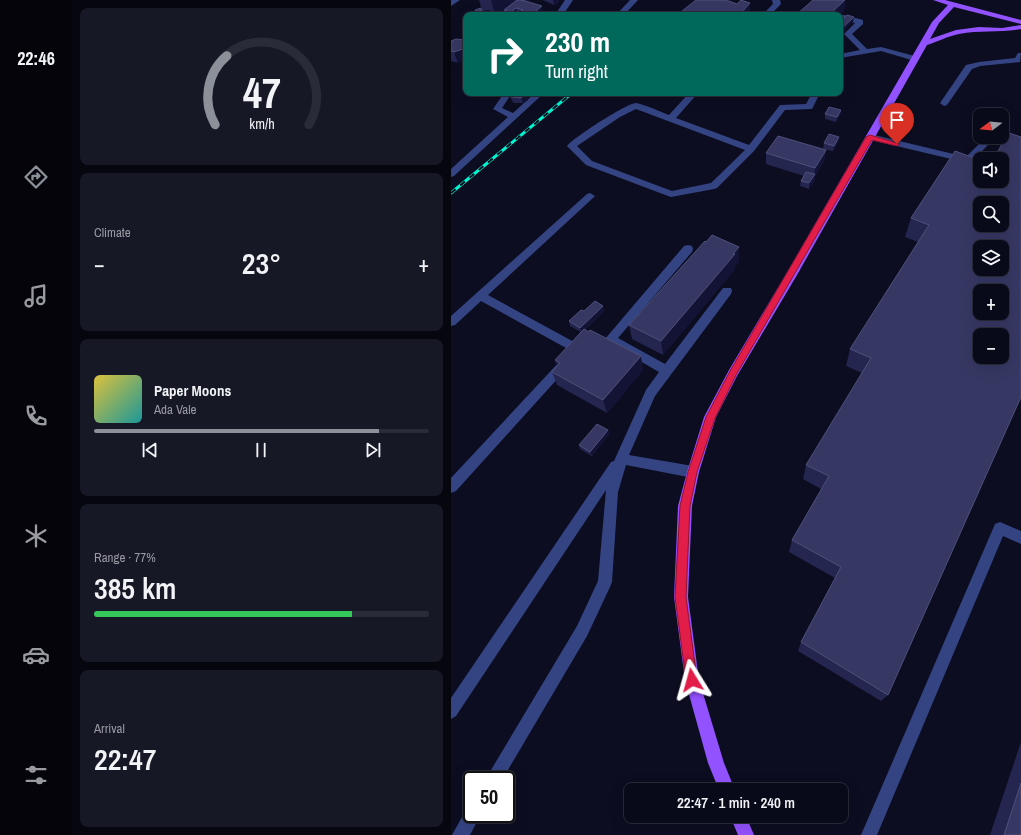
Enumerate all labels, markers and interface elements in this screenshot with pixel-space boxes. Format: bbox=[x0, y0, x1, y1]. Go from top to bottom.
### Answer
text: 230 m bbox=[545, 23, 610, 61]
icon: right bbox=[479, 28, 531, 80]
text: 22:46 bbox=[17, 46, 55, 71]
text: Turn right bbox=[545, 59, 608, 84]
text: 47 bbox=[243, 65, 280, 121]
pin bbox=[880, 103, 914, 144]
north arrow bbox=[973, 108, 1009, 144]
map controls bbox=[973, 108, 1009, 364]
icon: arrive bbox=[886, 109, 908, 131]
text: km/h bbox=[249, 113, 274, 132]
button: sound bbox=[973, 152, 1009, 188]
icon: directions bbox=[22, 163, 50, 191]
button: search bbox=[973, 196, 1009, 232]
text: Climate bbox=[94, 224, 131, 241]
button: layers bbox=[973, 240, 1009, 276]
text: 23° bbox=[242, 243, 281, 283]
text: − bbox=[94, 249, 105, 279]
text: + bbox=[418, 249, 429, 279]
icon: music bbox=[22, 282, 50, 310]
button: + bbox=[973, 284, 1009, 320]
button: − bbox=[973, 328, 1009, 364]
text: Paper Moons bbox=[154, 380, 231, 401]
text: Ada Vale bbox=[154, 401, 196, 418]
icon: phone bbox=[22, 402, 50, 430]
icon: previous bbox=[139, 439, 161, 461]
icon: pause bbox=[250, 439, 272, 461]
icon: next bbox=[362, 439, 384, 461]
icon: climate bbox=[22, 522, 50, 550]
text: Range · 77% bbox=[94, 549, 156, 566]
text: 385 km bbox=[94, 568, 176, 608]
icon: car bbox=[22, 641, 50, 669]
position arrow bbox=[671, 659, 713, 701]
text: Arrival bbox=[94, 720, 125, 737]
text: 22:47 bbox=[94, 739, 156, 779]
icon: filters bbox=[22, 761, 50, 789]
speed limit sign: 50 bbox=[463, 771, 515, 823]
text: 22:47 · 1 min · 240 m bbox=[677, 792, 795, 813]

